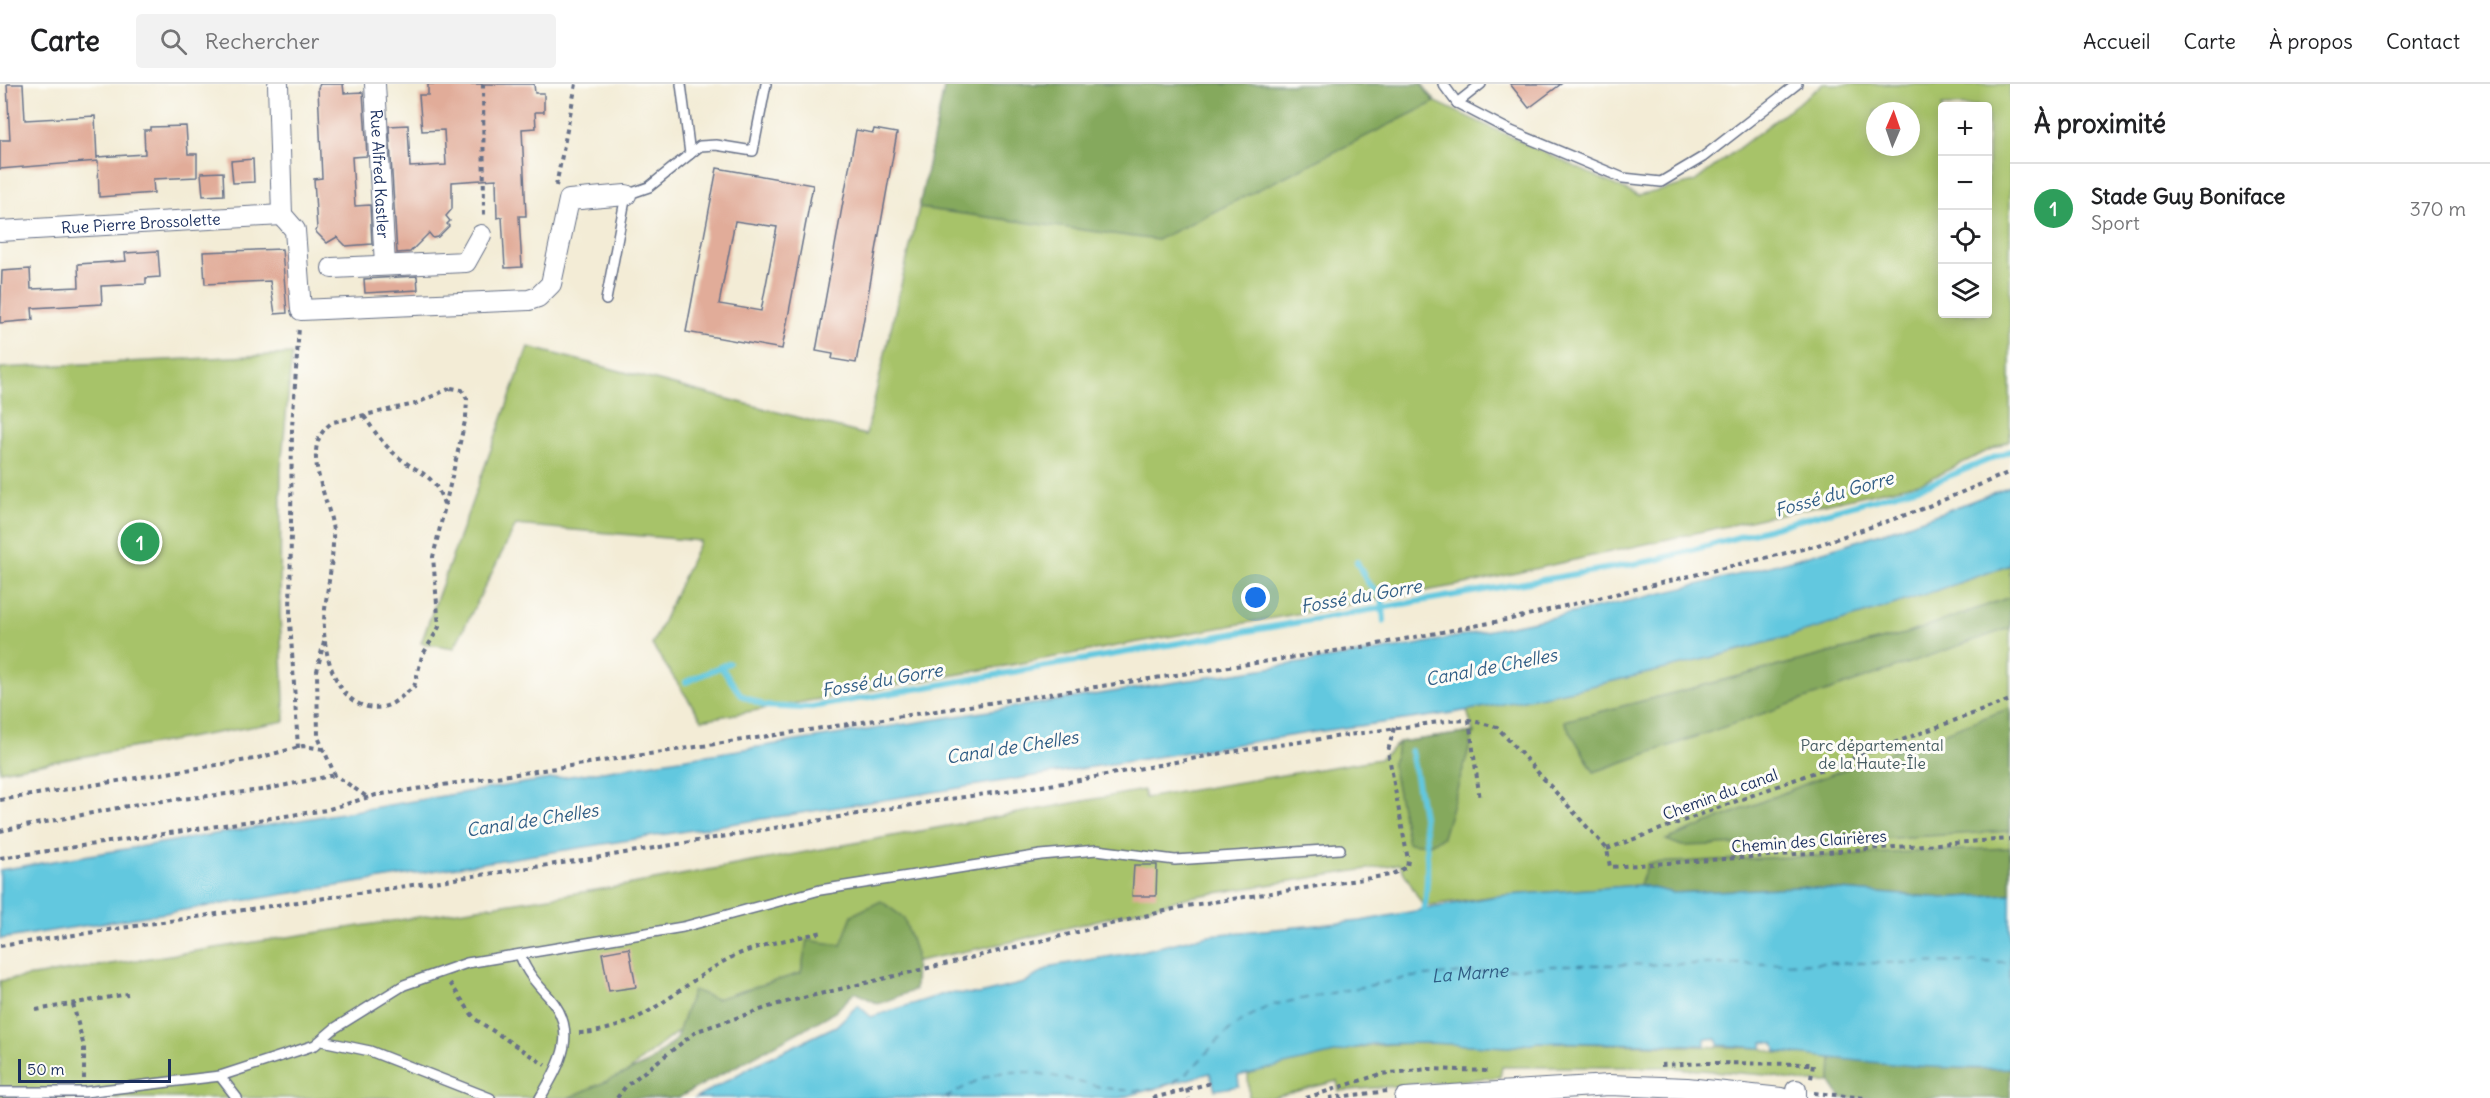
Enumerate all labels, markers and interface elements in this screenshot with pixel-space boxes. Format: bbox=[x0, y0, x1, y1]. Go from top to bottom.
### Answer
search box bbox=[136, 14, 556, 68]
text: Carte bbox=[30, 23, 100, 59]
icon: search bbox=[157, 25, 190, 58]
text: Rechercher bbox=[205, 27, 320, 55]
text: Accueil bbox=[2083, 28, 2151, 55]
text: Carte bbox=[2184, 28, 2236, 55]
text: À propos bbox=[2269, 28, 2353, 55]
text: Contact bbox=[2386, 28, 2460, 55]
north arrow bbox=[1866, 102, 1920, 156]
map controls bbox=[1938, 102, 1992, 318]
button: + bbox=[1938, 102, 1992, 156]
text: À proximité bbox=[2034, 107, 2166, 140]
street label: Rue Alfred Kastler bbox=[366, 109, 394, 239]
button: − bbox=[1938, 156, 1992, 210]
text: Stade Guy Boniface bbox=[2091, 182, 2285, 210]
text: 1 bbox=[2050, 196, 2057, 221]
text: 370 m bbox=[2409, 196, 2466, 221]
street label: Rue Pierre Brossolette bbox=[61, 209, 221, 238]
button: locate bbox=[1938, 210, 1992, 264]
text: Sport bbox=[2091, 210, 2140, 235]
button: layers bbox=[1938, 264, 1992, 318]
water label: Fossé du Gorre bbox=[1772, 466, 1897, 522]
pin: 1 bbox=[120, 520, 160, 564]
water label: Fossé du Gorre bbox=[1299, 574, 1424, 618]
your location bbox=[1241, 583, 1270, 612]
water label: Canal de Chelles bbox=[1423, 643, 1560, 691]
water label: Fossé du Gorre bbox=[820, 658, 945, 702]
water label: Canal de Chelles bbox=[944, 725, 1081, 769]
park label: Parc départemental de la Haute-Île bbox=[1800, 735, 1944, 773]
street label: Chemin du canal bbox=[1660, 764, 1780, 824]
water label: Canal de Chelles bbox=[464, 798, 601, 842]
street label: Chemin des Clairières bbox=[1731, 826, 1887, 856]
water label: La Marne bbox=[1431, 958, 1510, 987]
scale bar bbox=[18, 1056, 171, 1084]
text: 50 m bbox=[27, 1059, 65, 1079]

